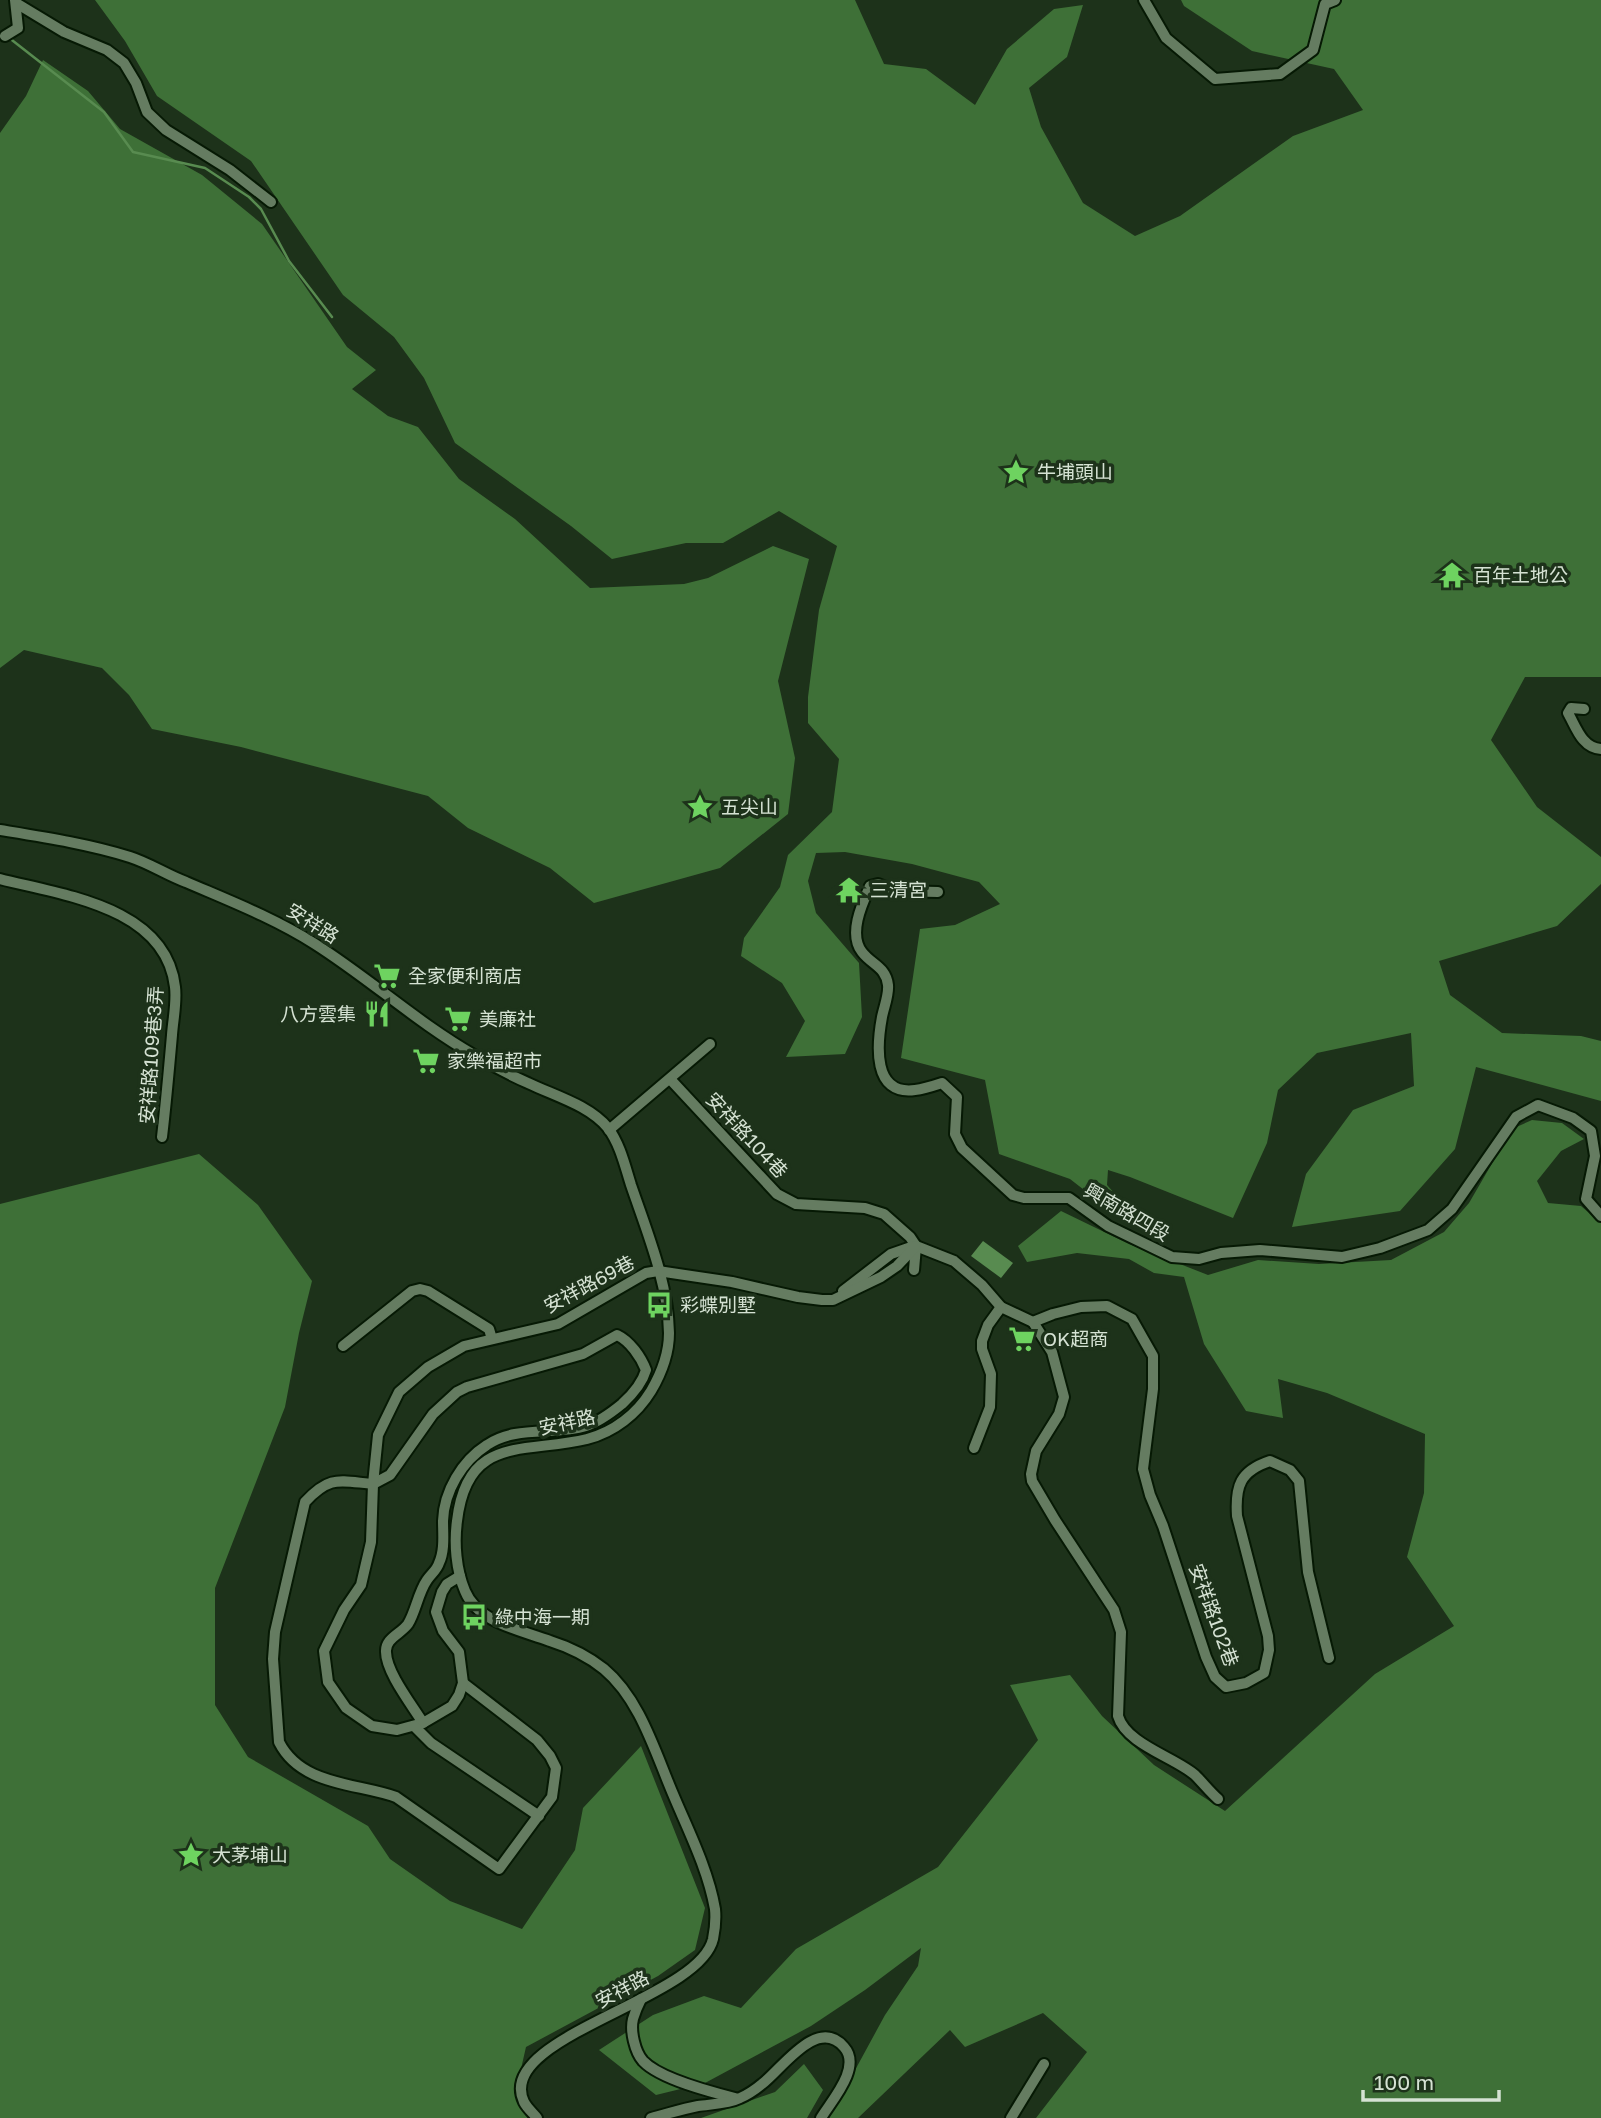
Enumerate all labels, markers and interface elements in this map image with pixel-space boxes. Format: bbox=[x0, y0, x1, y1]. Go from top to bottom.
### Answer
place icon: 牛埔頭山 bbox=[1001, 457, 1031, 487]
place label: 牛埔頭山 bbox=[1037, 460, 1113, 483]
temple icon: 百年土地公 bbox=[1437, 560, 1467, 590]
place label: 百年土地公 bbox=[1473, 563, 1568, 586]
place icon: 五尖山 bbox=[685, 792, 715, 822]
place label: 五尖山 bbox=[721, 795, 778, 818]
temple icon: 三清宮 bbox=[834, 875, 864, 905]
place label: 三清宮 bbox=[870, 878, 927, 901]
street label: 安祥路 bbox=[283, 898, 344, 947]
supermarket icon: 全家便利商店 bbox=[372, 961, 402, 991]
place label: 全家便利商店 bbox=[408, 964, 522, 987]
street label: 安祥路109巷3弄 bbox=[134, 985, 167, 1125]
restaurant icon: 八方雲集 bbox=[362, 999, 392, 1029]
place label: 八方雲集 bbox=[280, 1002, 356, 1025]
supermarket icon: 美廉社 bbox=[443, 1004, 473, 1034]
place label: 美廉社 bbox=[479, 1007, 536, 1030]
supermarket icon: 家樂福超市 bbox=[411, 1046, 441, 1076]
place label: 家樂福超市 bbox=[447, 1049, 542, 1072]
street label: 安祥路104巷 bbox=[702, 1087, 793, 1182]
street label: 興南路四段 bbox=[1080, 1178, 1174, 1245]
street label: 安祥路69巷 bbox=[540, 1250, 638, 1317]
bus stop icon: 彩蝶別墅 bbox=[644, 1290, 674, 1320]
place label: 彩蝶別墅 bbox=[680, 1293, 756, 1316]
supermarket icon: OK超商 bbox=[1007, 1324, 1037, 1354]
place label: OK超商 bbox=[1043, 1327, 1108, 1350]
street label: 安祥路 bbox=[537, 1404, 597, 1439]
street label: 安祥路102巷 bbox=[1185, 1560, 1244, 1670]
bus stop icon: 綠中海一期 bbox=[459, 1602, 489, 1632]
place label: 綠中海一期 bbox=[495, 1605, 590, 1628]
place icon: 大茅埔山 bbox=[176, 1840, 206, 1870]
place label: 大茅埔山 bbox=[212, 1843, 288, 1866]
street label: 安祥路 bbox=[591, 1965, 652, 2012]
scale bar bbox=[1363, 2058, 1500, 2102]
text: 100 m bbox=[1374, 2069, 1434, 2095]

